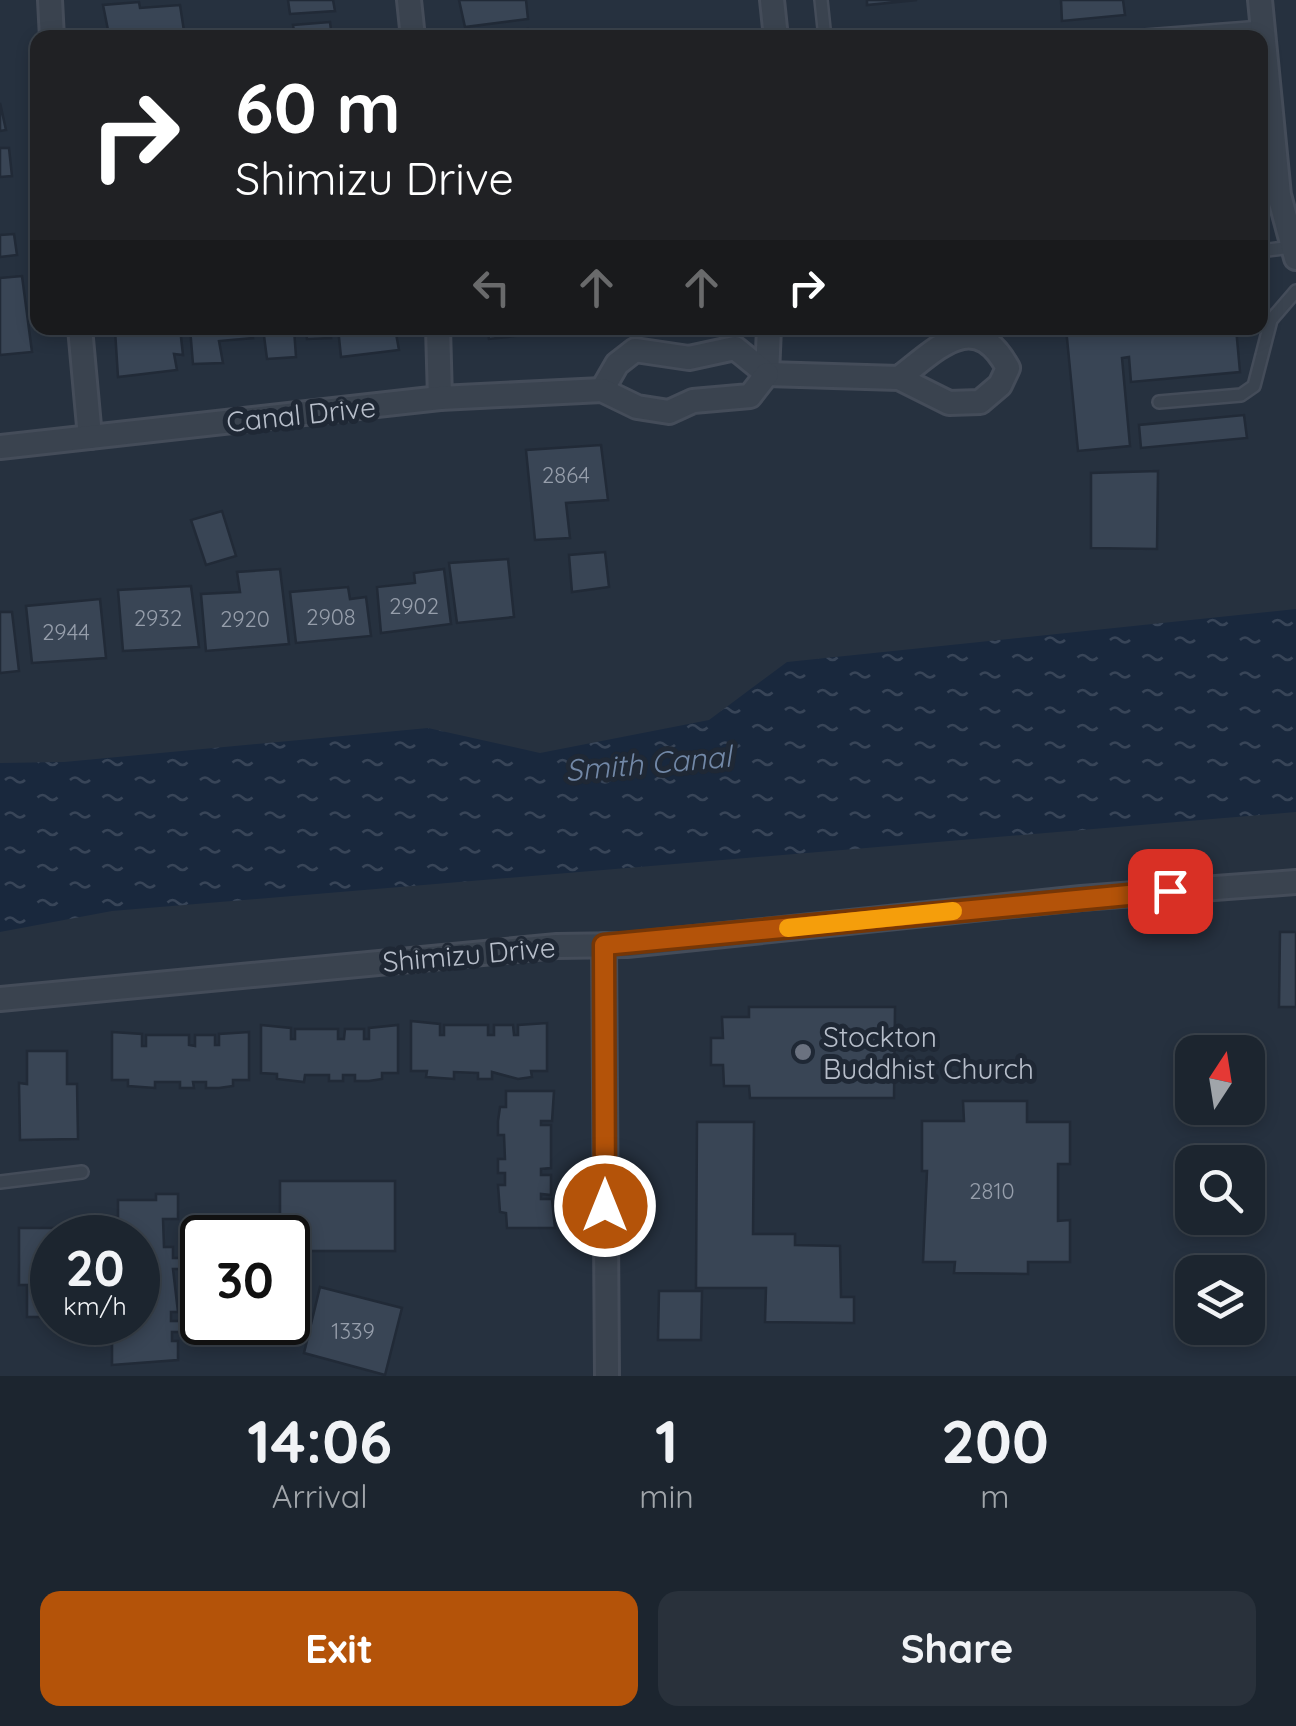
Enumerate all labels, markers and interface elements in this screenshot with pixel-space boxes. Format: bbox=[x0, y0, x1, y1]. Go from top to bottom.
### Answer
text: 60 m bbox=[235, 63, 401, 151]
icon: right bbox=[70, 70, 200, 200]
text: Shimizu Drive bbox=[235, 150, 514, 206]
icon: left bbox=[464, 260, 519, 315]
icon: ahead bbox=[569, 260, 624, 315]
icon: ahead bbox=[674, 260, 729, 315]
icon: right bbox=[779, 260, 834, 315]
street label: Canal Drive bbox=[225, 389, 377, 439]
house number: 2864 bbox=[542, 461, 590, 489]
house number: 2902 bbox=[389, 592, 439, 620]
house number: 2908 bbox=[306, 603, 356, 631]
house number: 2932 bbox=[134, 604, 182, 632]
house number: 2920 bbox=[220, 605, 270, 633]
house number: 2944 bbox=[42, 618, 90, 646]
water label: Smith Canal bbox=[564, 737, 736, 789]
pin bbox=[1128, 849, 1213, 934]
icon: arrive bbox=[1143, 864, 1198, 919]
street label: Shimizu Drive bbox=[381, 929, 557, 979]
place label: Stockton Buddhist Church bbox=[823, 1019, 1034, 1086]
north arrow bbox=[1175, 1035, 1265, 1125]
map controls bbox=[1175, 1035, 1265, 1345]
marker: Stockton Buddhist Church bbox=[792, 1041, 814, 1063]
button: search bbox=[1175, 1145, 1265, 1235]
position arrow bbox=[553, 1154, 657, 1258]
house number: 2810 bbox=[969, 1177, 1015, 1205]
speed limit sign: 30 bbox=[180, 1215, 310, 1345]
text: 20 bbox=[65, 1236, 125, 1299]
button: layers bbox=[1175, 1255, 1265, 1345]
text: km/h bbox=[63, 1290, 127, 1321]
house number: 1339 bbox=[331, 1317, 375, 1345]
text: 14:06 bbox=[247, 1403, 392, 1478]
text: 1 bbox=[655, 1403, 678, 1478]
text: 200 bbox=[941, 1403, 1049, 1478]
text: Arrival bbox=[272, 1476, 368, 1516]
text: min bbox=[639, 1476, 694, 1516]
text: m bbox=[980, 1476, 1009, 1516]
button: Exit bbox=[40, 1591, 638, 1706]
button: Share bbox=[658, 1591, 1256, 1706]

